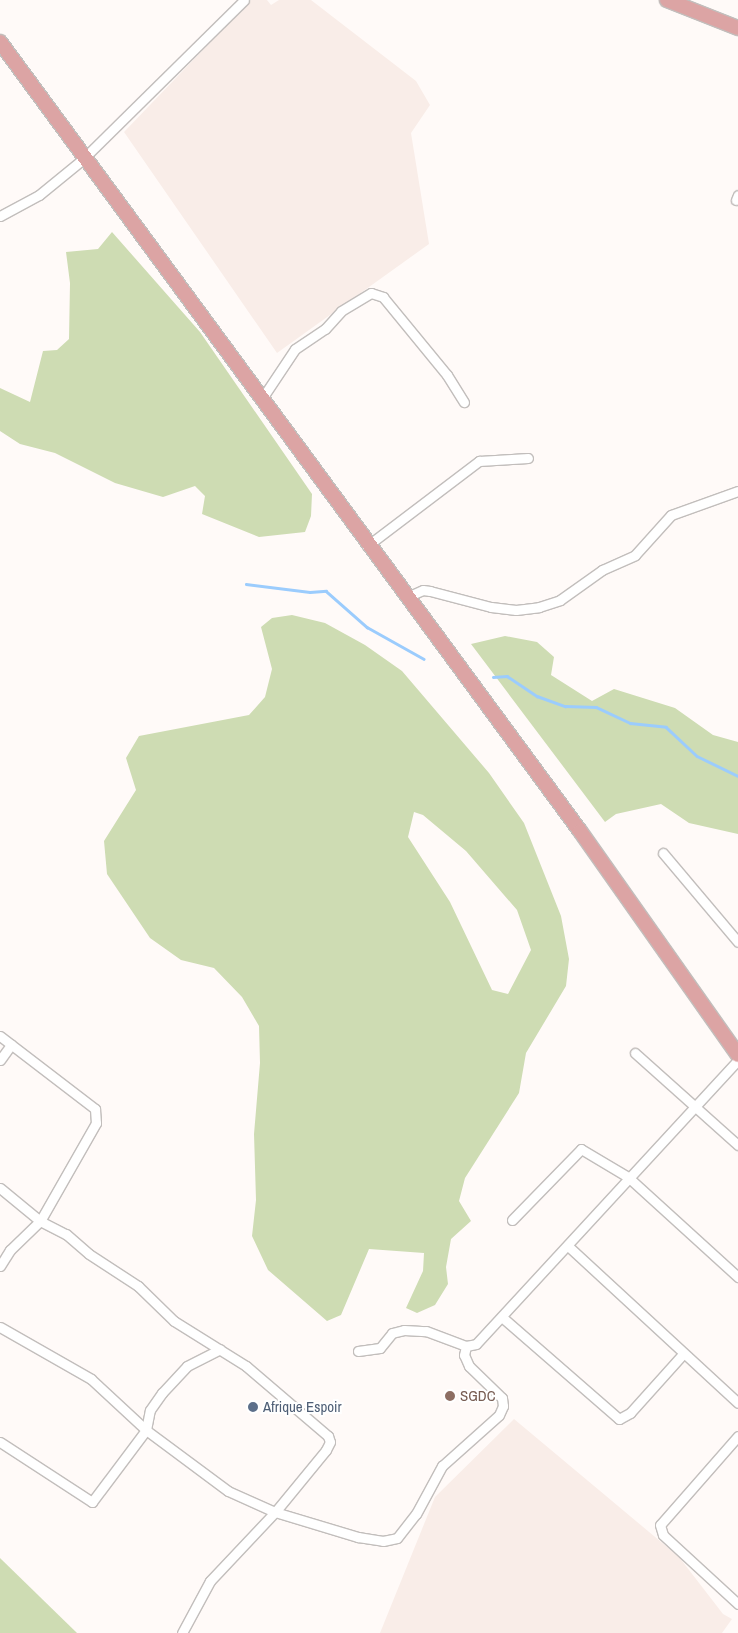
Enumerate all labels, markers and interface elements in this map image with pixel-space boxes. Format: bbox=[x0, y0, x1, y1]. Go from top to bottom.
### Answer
place label: SGDC bbox=[460, 1387, 496, 1405]
marker: SGDC bbox=[444, 1390, 456, 1402]
place label: Afrique Espoir bbox=[263, 1398, 342, 1416]
marker: Afrique Espoir bbox=[247, 1401, 259, 1413]

